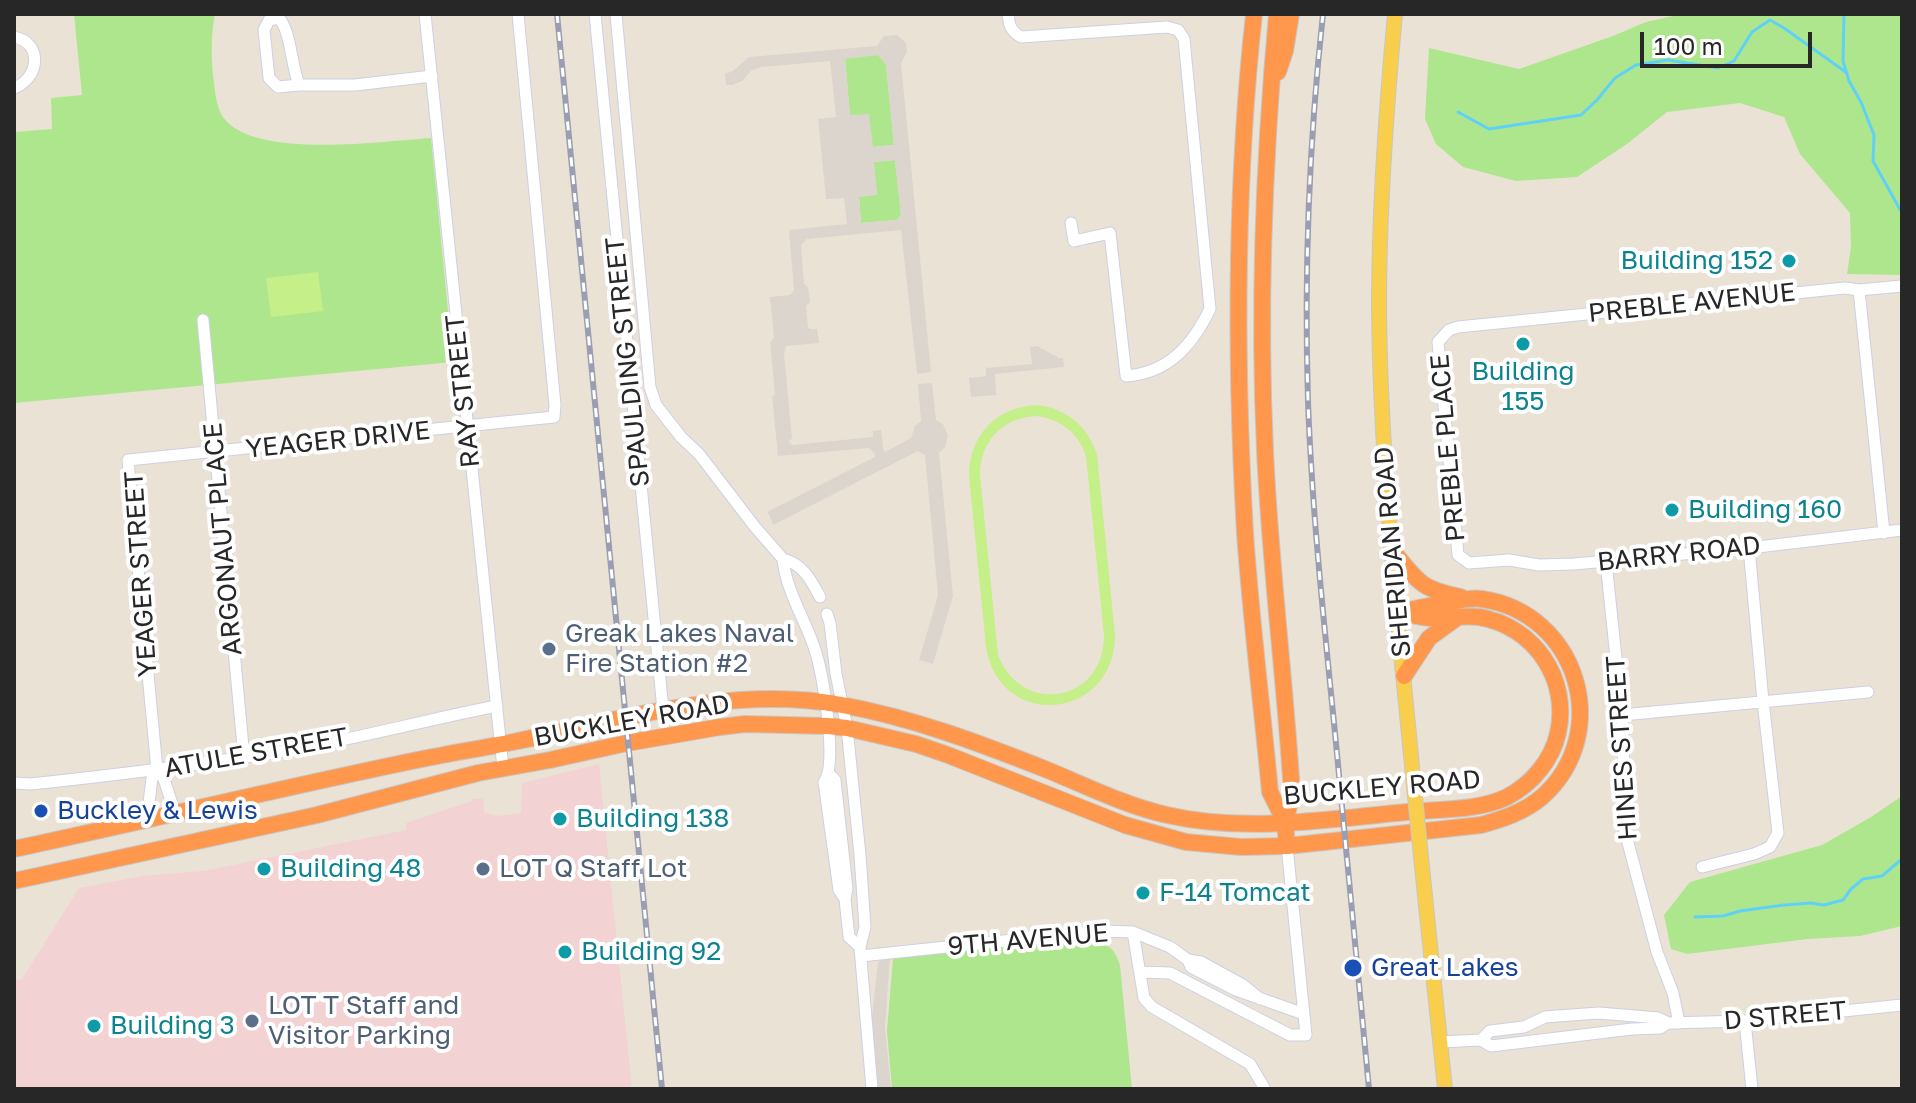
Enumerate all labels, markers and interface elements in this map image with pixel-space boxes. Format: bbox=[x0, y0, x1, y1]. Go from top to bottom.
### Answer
scale bar bbox=[1644, 16, 1816, 66]
text: 100 m bbox=[1654, 31, 1723, 60]
street label: SPAULDING STREET bbox=[599, 235, 657, 489]
place label: Building 152 bbox=[1621, 245, 1773, 277]
marker: Building 152 bbox=[1780, 252, 1798, 270]
street label: PREBLE AVENUE bbox=[1587, 277, 1797, 329]
street label: RAY STREET bbox=[439, 313, 487, 469]
marker: Building 155 bbox=[1514, 335, 1532, 353]
street label: PREBLE PLACE bbox=[1424, 353, 1472, 543]
place label: Building 155 bbox=[1471, 356, 1575, 418]
street label: YEAGER DRIVE bbox=[244, 415, 432, 465]
street label: ARGONAUT PLACE bbox=[197, 421, 249, 657]
street label: SHERIDAN ROAD bbox=[1368, 445, 1418, 659]
street label: YEAGER STREET bbox=[118, 470, 164, 678]
place label: Building 160 bbox=[1688, 494, 1842, 526]
marker: Building 160 bbox=[1663, 501, 1681, 519]
street label: BARRY ROAD bbox=[1596, 530, 1762, 578]
place label: Greak Lakes Naval Fire Station #2 bbox=[565, 618, 794, 680]
marker: Greak Lakes Naval Fire Station #2 bbox=[540, 640, 558, 658]
street label: HINES STREET bbox=[1600, 655, 1644, 841]
street label: BUCKLEY ROAD bbox=[532, 688, 732, 754]
street label: ATULE STREET bbox=[162, 721, 350, 785]
street label: BUCKLEY ROAD bbox=[1282, 764, 1482, 812]
place label: Buckley & Lewis bbox=[57, 795, 258, 827]
marker: Buckley & Lewis bbox=[32, 802, 50, 820]
place label: Building 138 bbox=[576, 803, 729, 835]
marker: Building 138 bbox=[551, 810, 569, 828]
place label: Building 48 bbox=[280, 853, 421, 885]
place label: LOT Q Staff Lot bbox=[499, 853, 687, 885]
marker: Building 48 bbox=[255, 860, 273, 878]
marker: LOT Q Staff Lot bbox=[474, 860, 492, 878]
place label: F-14 Tomcat bbox=[1159, 877, 1311, 909]
marker: F-14 Tomcat bbox=[1134, 884, 1152, 902]
street label: 9TH AVENUE bbox=[946, 917, 1110, 963]
place label: Building 92 bbox=[581, 936, 721, 968]
marker: Building 92 bbox=[556, 943, 574, 961]
place label: Great Lakes bbox=[1371, 952, 1518, 984]
marker: Great Lakes bbox=[1342, 957, 1364, 979]
place label: LOT T Staff and Visitor Parking bbox=[268, 990, 459, 1052]
street label: D STREET bbox=[1722, 995, 1848, 1037]
place label: Building 3 bbox=[110, 1010, 235, 1042]
marker: LOT T Staff and Visitor Parking bbox=[243, 1012, 261, 1030]
marker: Building 3 bbox=[85, 1017, 103, 1035]

